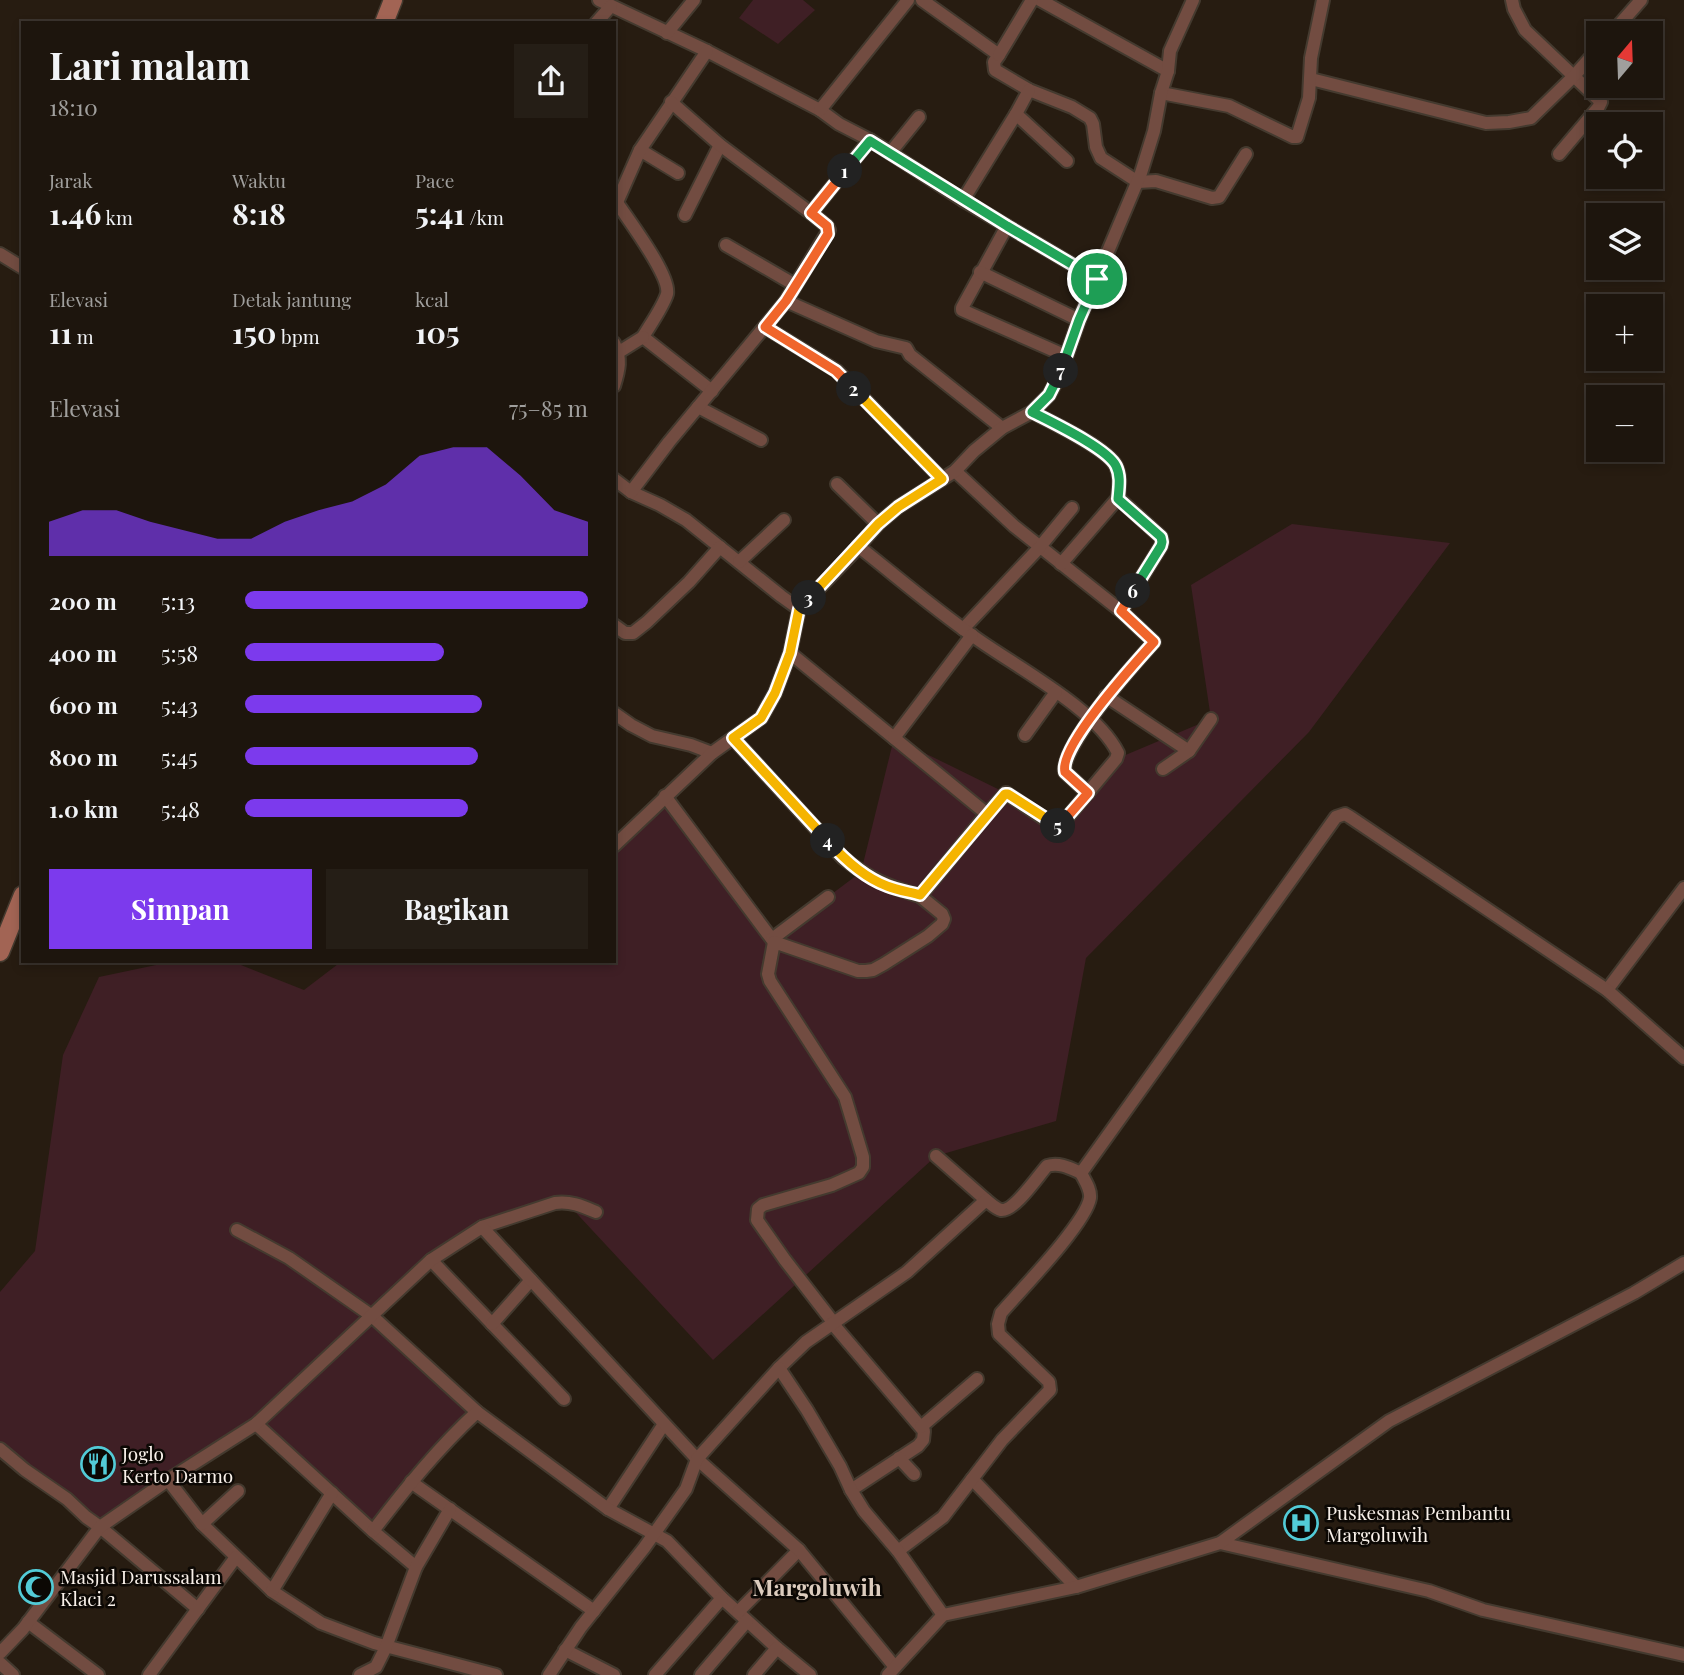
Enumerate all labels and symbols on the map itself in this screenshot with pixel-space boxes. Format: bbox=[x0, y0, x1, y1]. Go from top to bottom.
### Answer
north arrow bbox=[1586, 21, 1662, 98]
pin: 1 bbox=[828, 154, 862, 188]
pin bbox=[1067, 249, 1127, 309]
pin: 7 bbox=[1044, 354, 1078, 388]
pin: 2 bbox=[836, 372, 872, 406]
pin: 6 bbox=[1116, 574, 1150, 608]
pin: 3 bbox=[792, 580, 826, 616]
pin: 5 bbox=[1040, 808, 1076, 844]
pin: 4 bbox=[810, 824, 846, 858]
place label: Joglo Kerto Darmo bbox=[121, 1440, 233, 1488]
restaurant icon: Joglo Kerto Darmo bbox=[79, 1445, 117, 1483]
place label: Puskesmas Pembantu Margoluwih bbox=[1326, 1499, 1511, 1547]
hospital icon: Puskesmas Pembantu Margoluwih bbox=[1282, 1504, 1320, 1542]
place label: Masjid Darussalam Klaci 2 bbox=[60, 1563, 222, 1611]
mosque icon: Masjid Darussalam Klaci 2 bbox=[17, 1568, 55, 1606]
district label: Margoluwih bbox=[752, 1571, 882, 1602]

